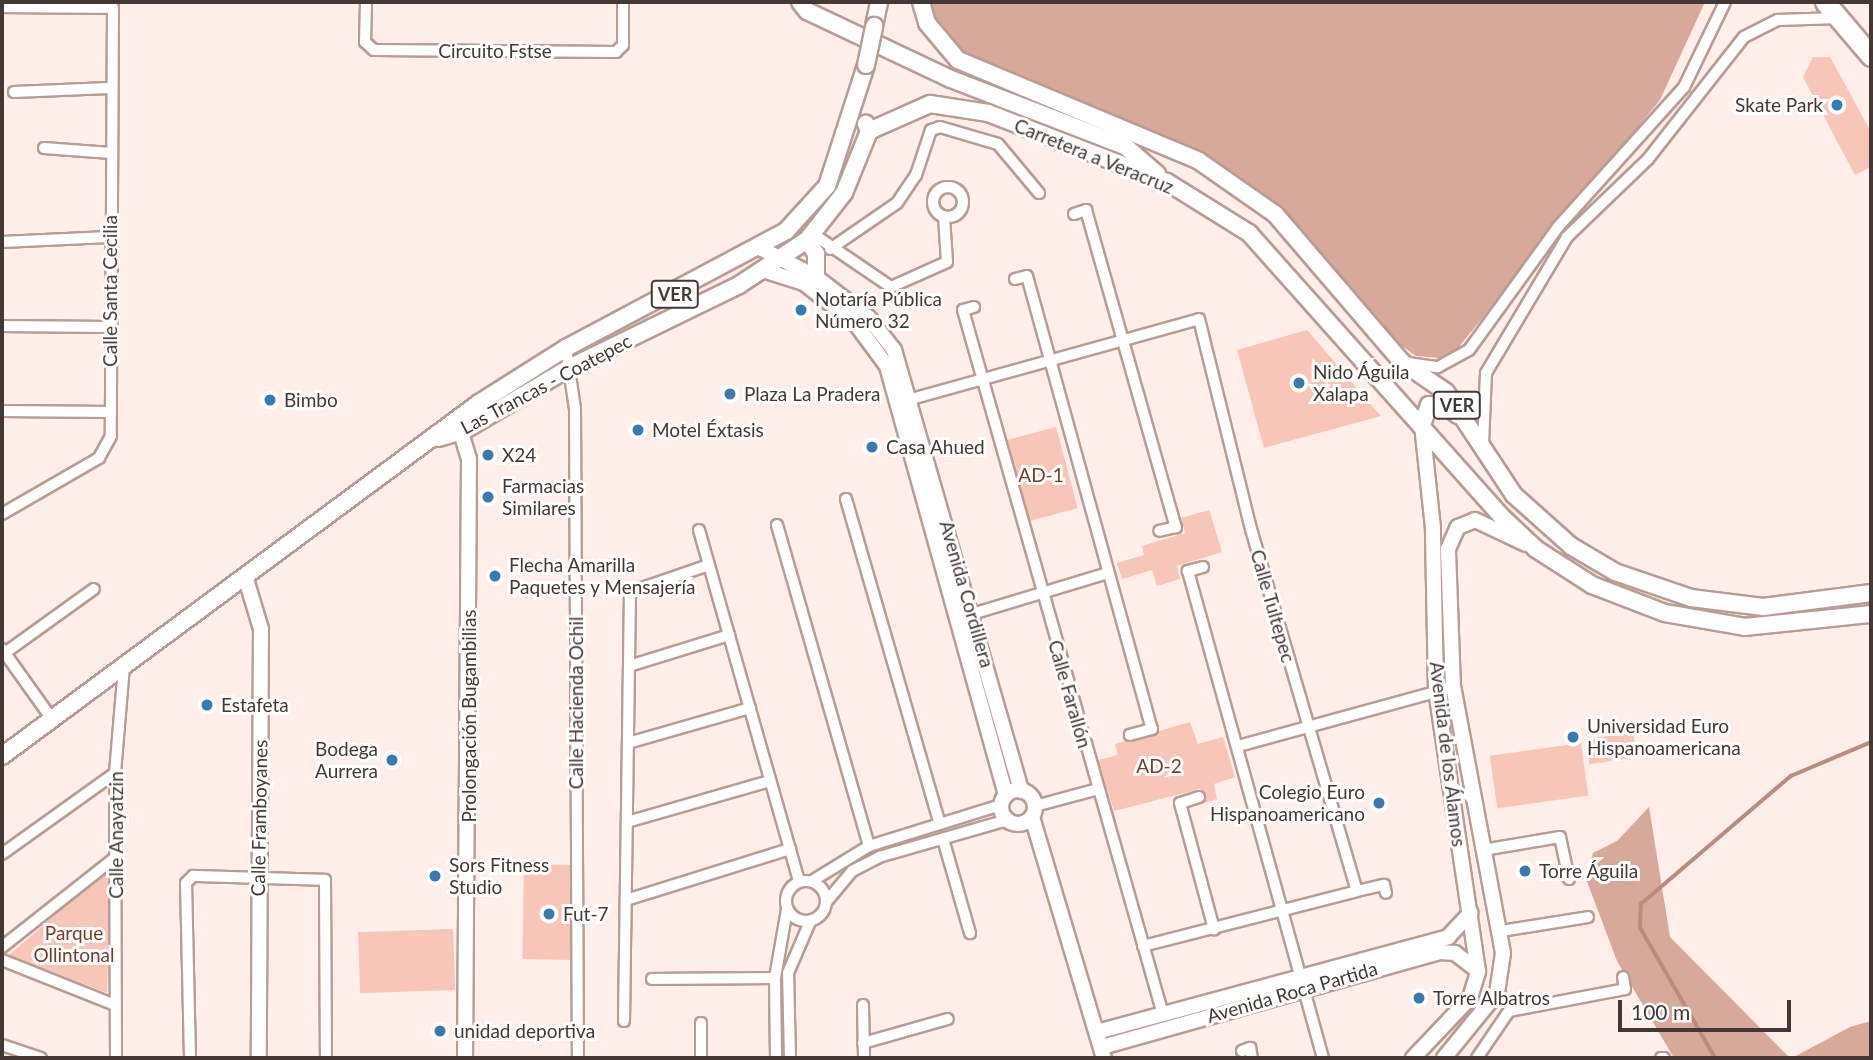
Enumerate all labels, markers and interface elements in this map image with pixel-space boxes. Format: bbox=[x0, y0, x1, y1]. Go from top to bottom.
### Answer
street label: Circuito Fstse bbox=[438, 40, 552, 62]
place label: Skate Park bbox=[1735, 94, 1823, 116]
marker: Skate Park bbox=[1829, 97, 1845, 113]
street label: Carretera a Veracruz bbox=[1011, 113, 1177, 199]
street label: Calle Santa Cecilia bbox=[99, 215, 121, 367]
road number: VER bbox=[650, 280, 700, 308]
place label: Notaría Pública Número 32 bbox=[815, 288, 942, 332]
marker: Notaría Pública Número 32 bbox=[793, 302, 809, 318]
street label: Las Trancas - Coatepec bbox=[456, 329, 636, 439]
place label: Nido Águila Xalapa bbox=[1313, 361, 1410, 405]
marker: Nido Águila Xalapa bbox=[1291, 375, 1307, 391]
place label: Plaza La Pradera bbox=[744, 383, 881, 405]
marker: Plaza La Pradera bbox=[722, 386, 738, 402]
place label: Bimbo bbox=[284, 389, 338, 411]
road number: VER bbox=[1432, 390, 1482, 419]
marker: Bimbo bbox=[262, 392, 278, 408]
place label: Motel Éxtasis bbox=[652, 419, 764, 441]
marker: Motel Éxtasis bbox=[630, 422, 646, 438]
place label: Casa Ahued bbox=[886, 436, 985, 458]
marker: Casa Ahued bbox=[864, 439, 880, 455]
place label: X24 bbox=[502, 444, 536, 466]
marker: X24 bbox=[480, 447, 496, 463]
park label: AD-1 bbox=[1018, 464, 1064, 486]
place label: Farmacias Similares bbox=[502, 475, 584, 519]
marker: Farmacias Similares bbox=[480, 489, 496, 505]
street label: Avenida Cordillera bbox=[935, 518, 999, 670]
street label: Calle Tultepec bbox=[1246, 547, 1300, 665]
place label: Flecha Amarilla Paquetes y Mensajería bbox=[509, 554, 696, 598]
marker: Flecha Amarilla Paquetes y Mensajería bbox=[487, 568, 503, 584]
street label: Prolongación Bugambilias bbox=[458, 609, 480, 823]
street label: Calle Hacienda Ochil bbox=[565, 617, 587, 789]
street label: Calle Farallón bbox=[1044, 637, 1096, 751]
street label: Avenida de los Álamos bbox=[1425, 660, 1471, 848]
place label: Estafeta bbox=[221, 694, 289, 716]
marker: Estafeta bbox=[199, 697, 215, 713]
place label: Universidad Euro Hispanoamericana bbox=[1587, 715, 1741, 759]
marker: Universidad Euro Hispanoamericana bbox=[1565, 729, 1581, 745]
place label: Bodega Aurrera bbox=[315, 738, 378, 782]
street label: Calle Framboyanes bbox=[246, 739, 272, 897]
marker: Bodega Aurrera bbox=[384, 752, 400, 768]
park label: AD-2 bbox=[1136, 755, 1182, 777]
street label: Calle Anayatzin bbox=[105, 771, 127, 899]
place label: Colegio Euro Hispanoamericano bbox=[1210, 781, 1365, 825]
marker: Colegio Euro Hispanoamericano bbox=[1371, 795, 1387, 811]
place label: Sors Fitness Studio bbox=[449, 854, 549, 898]
place label: Torre Águila bbox=[1539, 860, 1639, 882]
marker: Torre Águila bbox=[1517, 863, 1533, 879]
marker: Sors Fitness Studio bbox=[427, 868, 443, 884]
place label: Fut-7 bbox=[563, 903, 609, 925]
marker: Fut-7 bbox=[541, 906, 557, 922]
park label: Parque Ollintonal bbox=[33, 922, 115, 966]
street label: Avenida Roca Partida bbox=[1204, 957, 1380, 1027]
scale bar bbox=[1621, 986, 1794, 1030]
place label: Torre Albatros bbox=[1433, 987, 1551, 1009]
marker: Torre Albatros bbox=[1411, 990, 1427, 1006]
text: 100 m bbox=[1631, 999, 1690, 1024]
place label: unidad deportiva bbox=[454, 1020, 595, 1042]
marker: unidad deportiva bbox=[432, 1023, 448, 1039]

